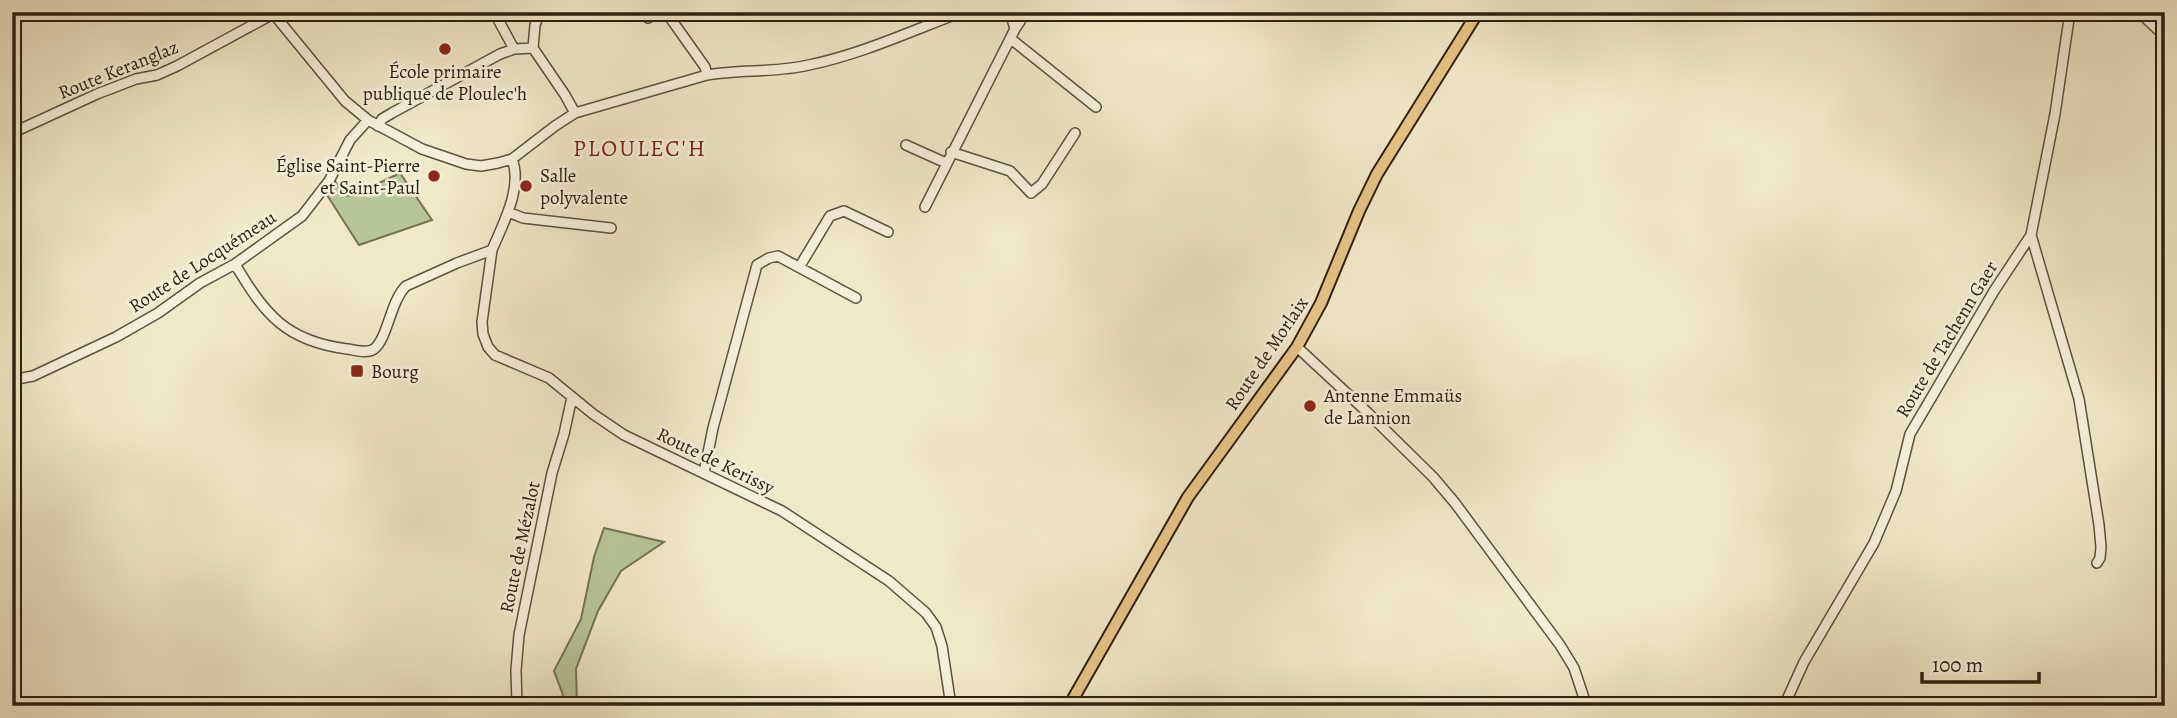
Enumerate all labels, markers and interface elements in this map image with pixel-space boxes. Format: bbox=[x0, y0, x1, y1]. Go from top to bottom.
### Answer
street label: Route Keranglaz bbox=[54, 34, 182, 106]
marker: École primaire publique de Ploulec'h bbox=[437, 41, 453, 57]
place label: École primaire publique de Ploulec'h bbox=[363, 59, 527, 107]
district label: PLOULEC'H bbox=[573, 133, 707, 164]
place label: Église Saint-Pierre et Saint-Paul bbox=[276, 153, 420, 201]
place label: Salle polyvalente bbox=[540, 163, 628, 211]
marker: Église Saint-Pierre et Saint-Paul bbox=[426, 168, 442, 184]
marker: Salle polyvalente bbox=[518, 178, 534, 194]
street label: Route de Locquémeau bbox=[124, 204, 282, 319]
street label: Route de Tachenn Gaer bbox=[1890, 256, 2004, 423]
street label: Route de Morlaix bbox=[1219, 292, 1315, 416]
place label: Bourg bbox=[371, 359, 419, 385]
marker: Bourg bbox=[349, 363, 365, 379]
place label: Antenne Emmaüs de Lannion bbox=[1323, 383, 1462, 431]
marker: Antenne Emmaüs de Lannion bbox=[1302, 398, 1318, 414]
street label: Route de Kerissy bbox=[652, 421, 779, 501]
street label: Route de Mézalot bbox=[493, 479, 547, 615]
scale bar bbox=[1922, 641, 2039, 685]
text: 100 m bbox=[1932, 651, 1983, 679]

